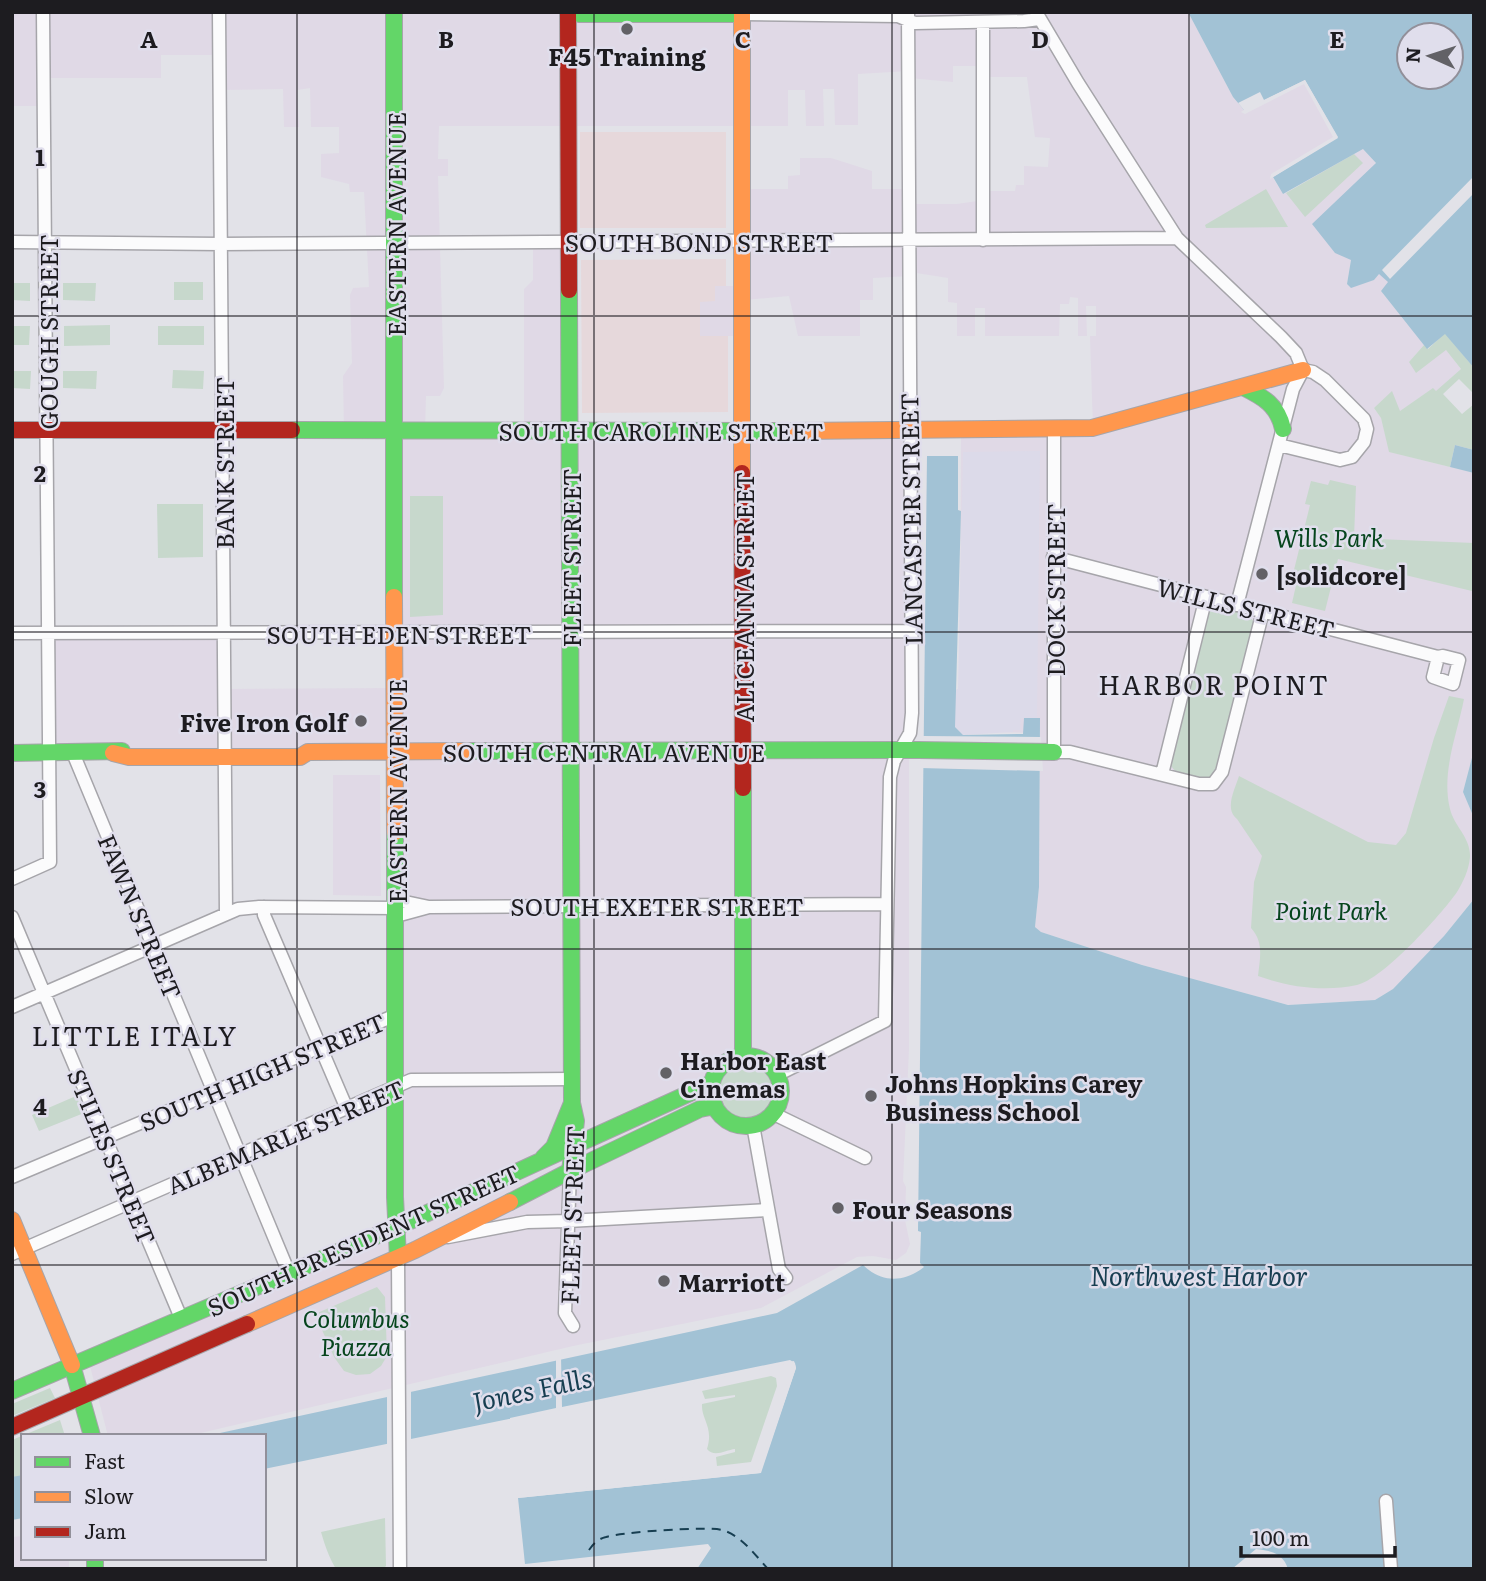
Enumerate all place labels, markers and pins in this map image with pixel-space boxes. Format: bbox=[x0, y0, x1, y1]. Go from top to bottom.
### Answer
marker: F45 Training bbox=[619, 21, 635, 37]
place label: F45 Training bbox=[548, 38, 706, 73]
place label: [solidcore] bbox=[1276, 557, 1407, 592]
marker: [solidcore] bbox=[1254, 566, 1270, 582]
place label: Five Iron Golf bbox=[180, 704, 350, 739]
marker: Five Iron Golf bbox=[353, 713, 369, 729]
place label: Harbor East Cinemas bbox=[680, 1042, 827, 1105]
marker: Harbor East Cinemas bbox=[658, 1065, 674, 1081]
place label: Johns Hopkins Carey Business School bbox=[885, 1065, 1143, 1128]
marker: Johns Hopkins Carey Business School bbox=[863, 1088, 879, 1104]
place label: Four Seasons bbox=[852, 1191, 1012, 1226]
marker: Four Seasons bbox=[830, 1200, 846, 1216]
place label: Marriott bbox=[678, 1264, 786, 1299]
marker: Marriott bbox=[656, 1273, 672, 1289]

